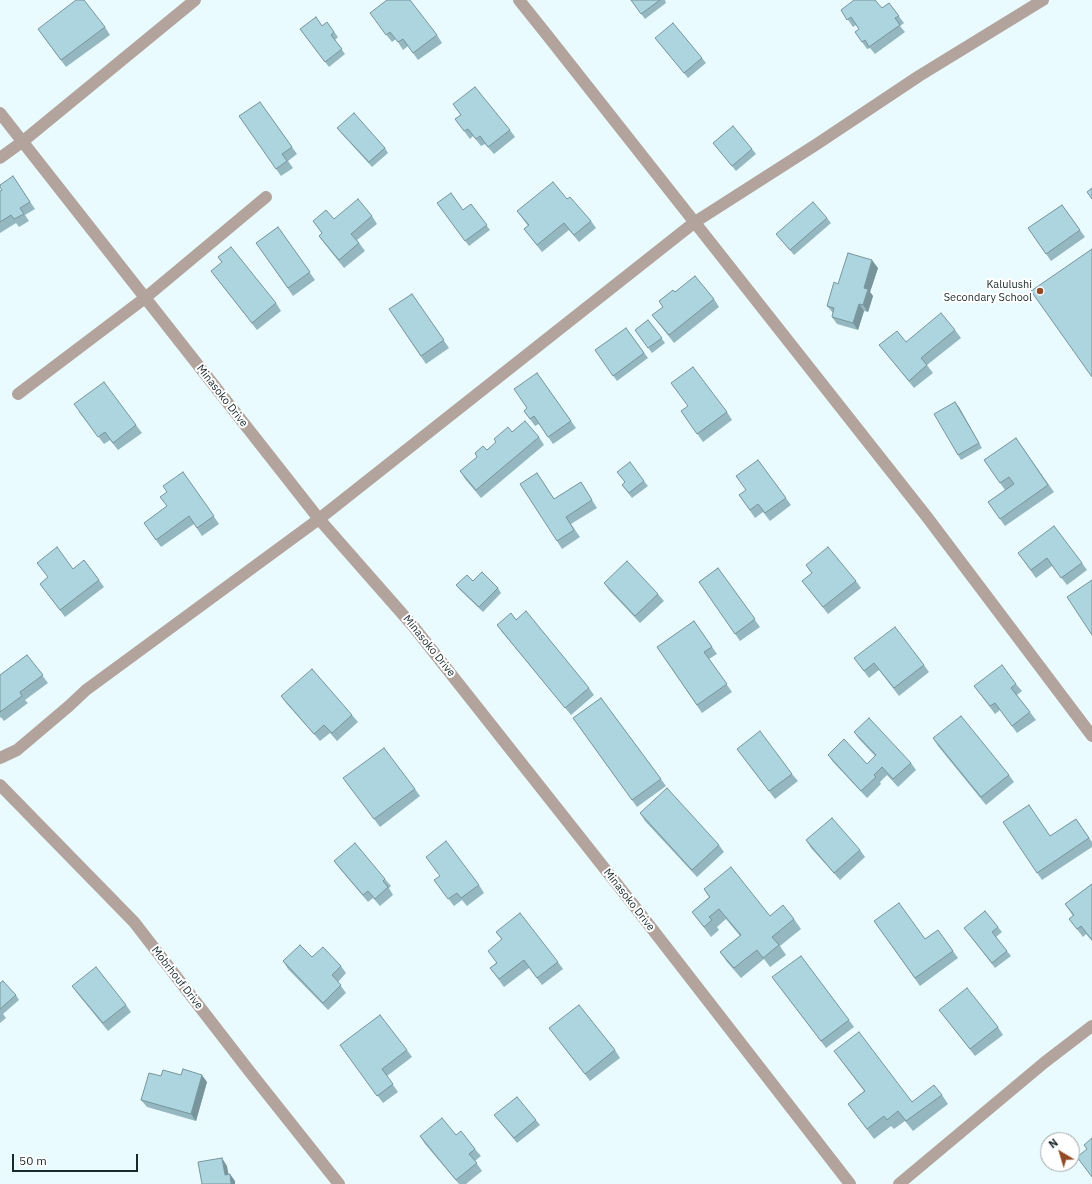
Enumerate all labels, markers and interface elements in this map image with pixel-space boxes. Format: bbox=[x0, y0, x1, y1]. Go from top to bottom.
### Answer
place label: Kalulushi Secondary School bbox=[944, 278, 1032, 304]
marker: Kalulushi Secondary School bbox=[1035, 286, 1045, 296]
street label: Minasoko Drive bbox=[194, 362, 250, 430]
street label: Minasoko Drive bbox=[400, 613, 458, 679]
street label: Minasoko Drive bbox=[601, 866, 657, 934]
street label: Mobrhouf Drive bbox=[148, 944, 206, 1012]
north arrow bbox=[1040, 1132, 1080, 1172]
text: N bbox=[1046, 1135, 1061, 1151]
scale bar bbox=[14, 1146, 140, 1172]
text: 50 m bbox=[19, 1153, 47, 1168]

